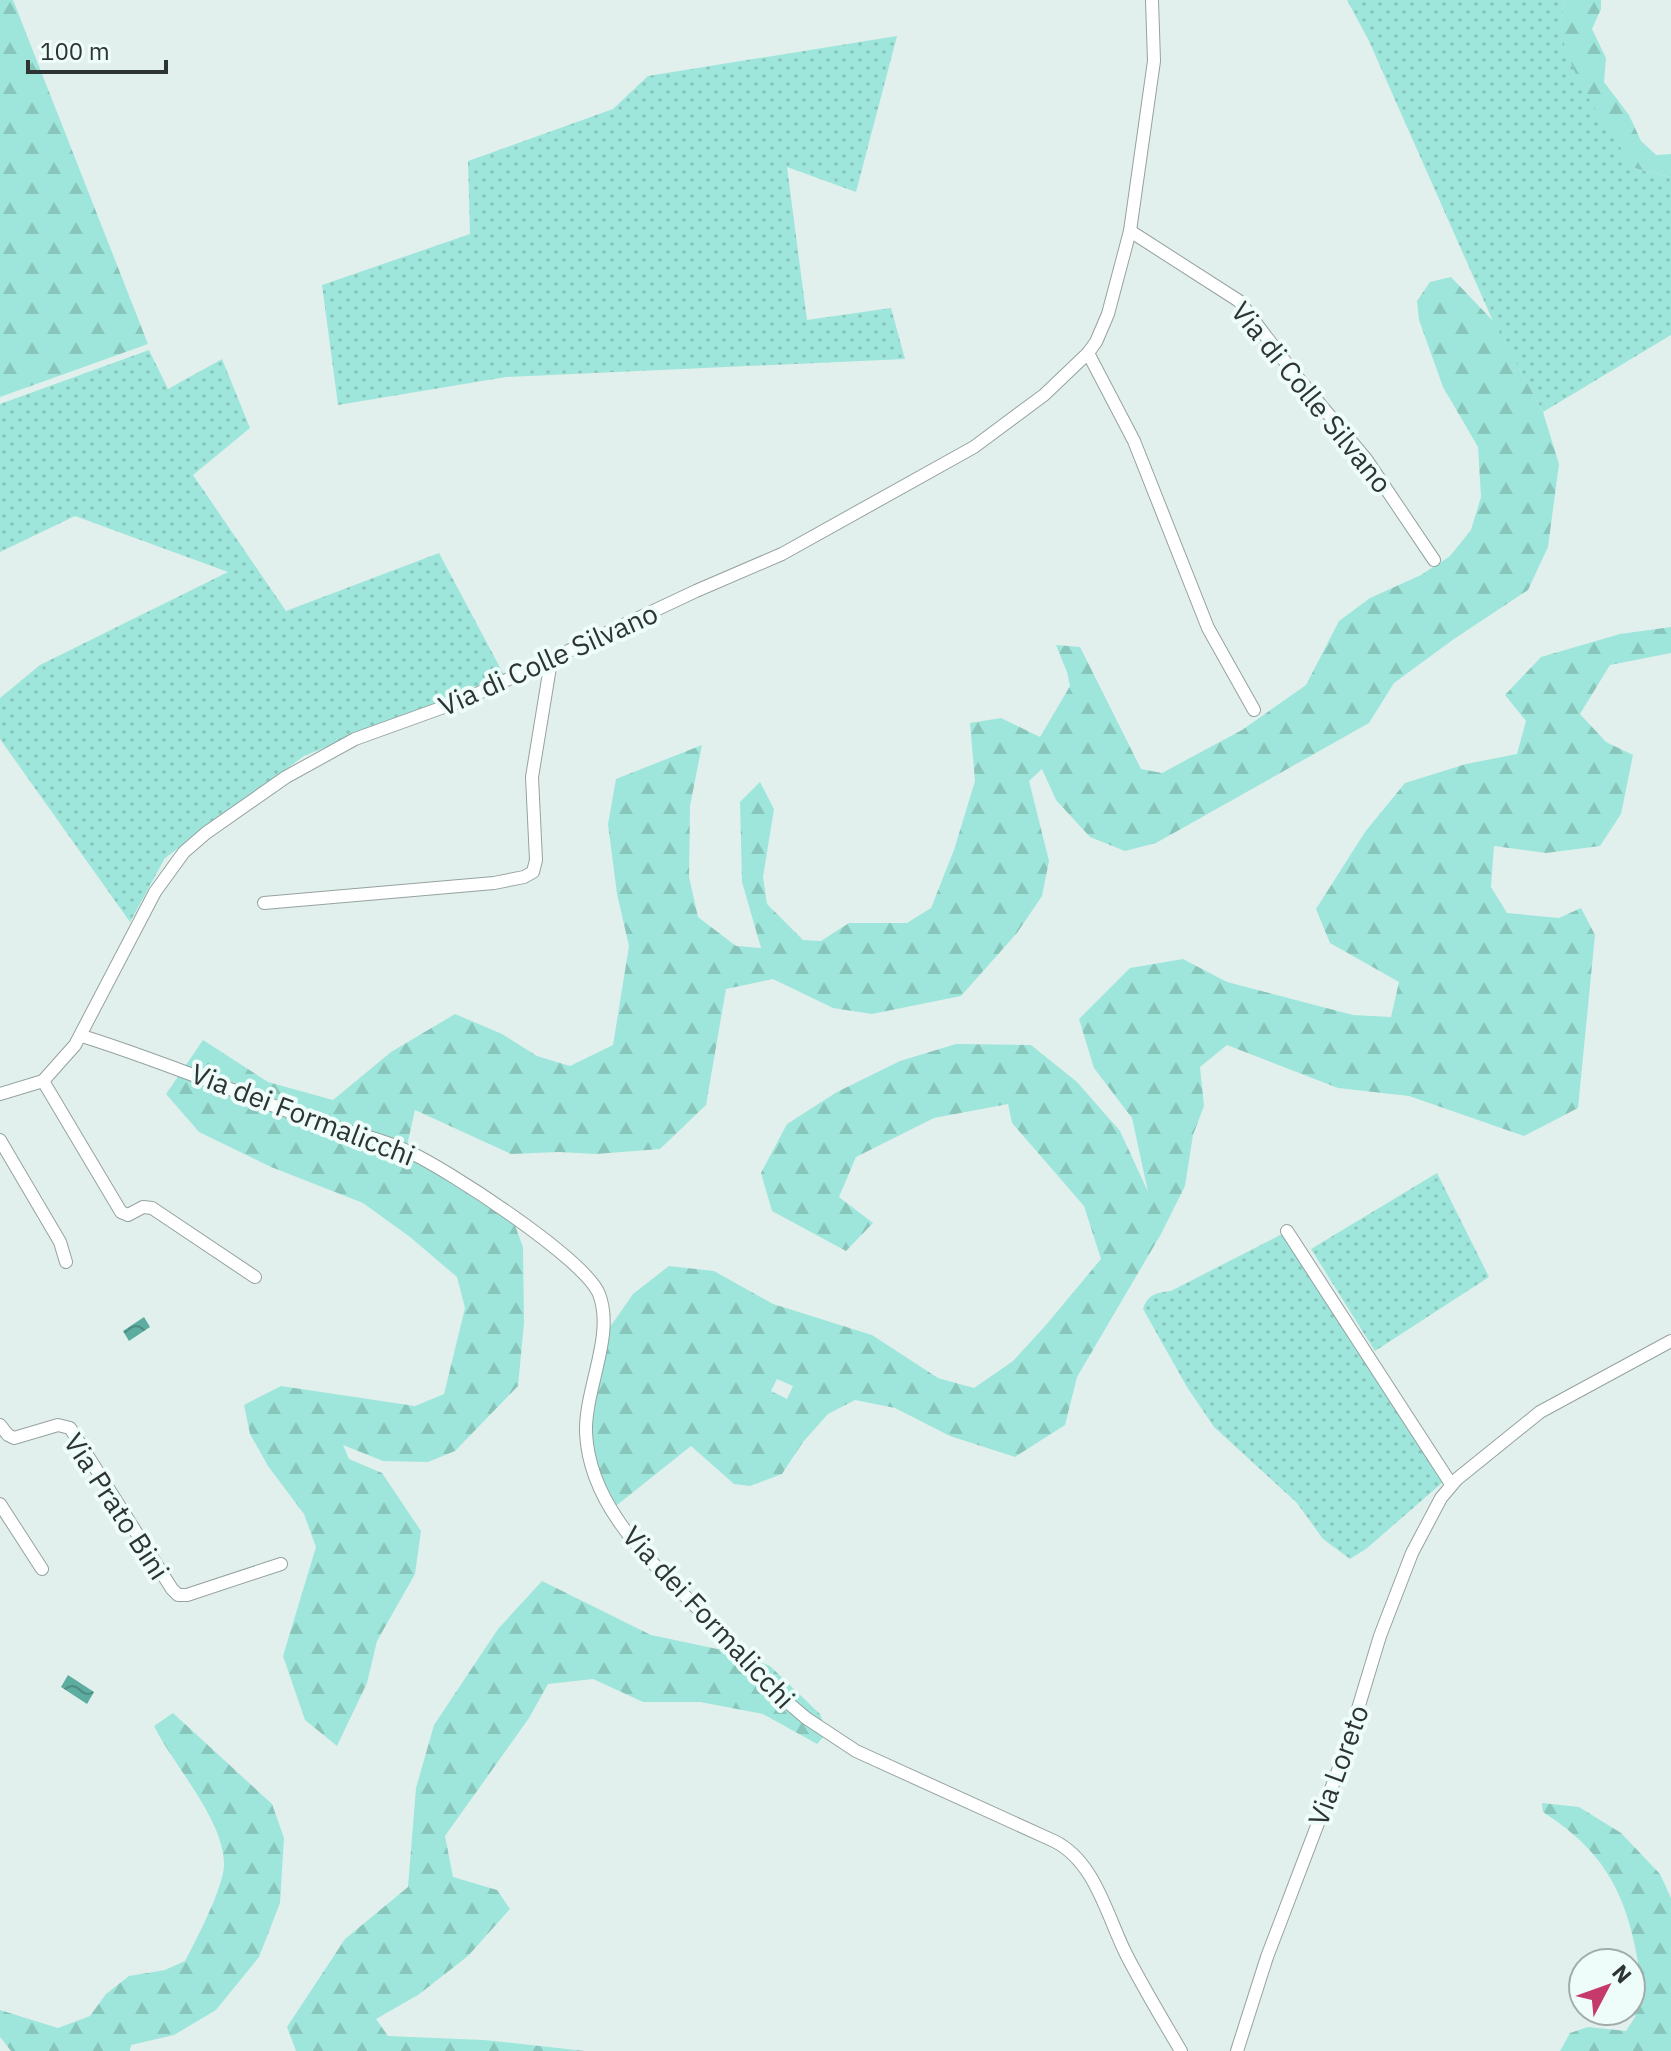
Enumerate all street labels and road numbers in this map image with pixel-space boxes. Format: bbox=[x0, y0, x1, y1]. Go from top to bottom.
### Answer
street label: Via di Colle Silvano bbox=[1223, 294, 1401, 500]
street label: Via di Colle Silvano bbox=[433, 594, 663, 724]
street label: Via dei Formalicchi bbox=[186, 1054, 420, 1174]
street label: Via Prato Bini bbox=[56, 1426, 178, 1586]
street label: Via dei Formalicchi bbox=[615, 1518, 803, 1716]
street label: Via Loreto bbox=[1299, 1699, 1377, 1831]

